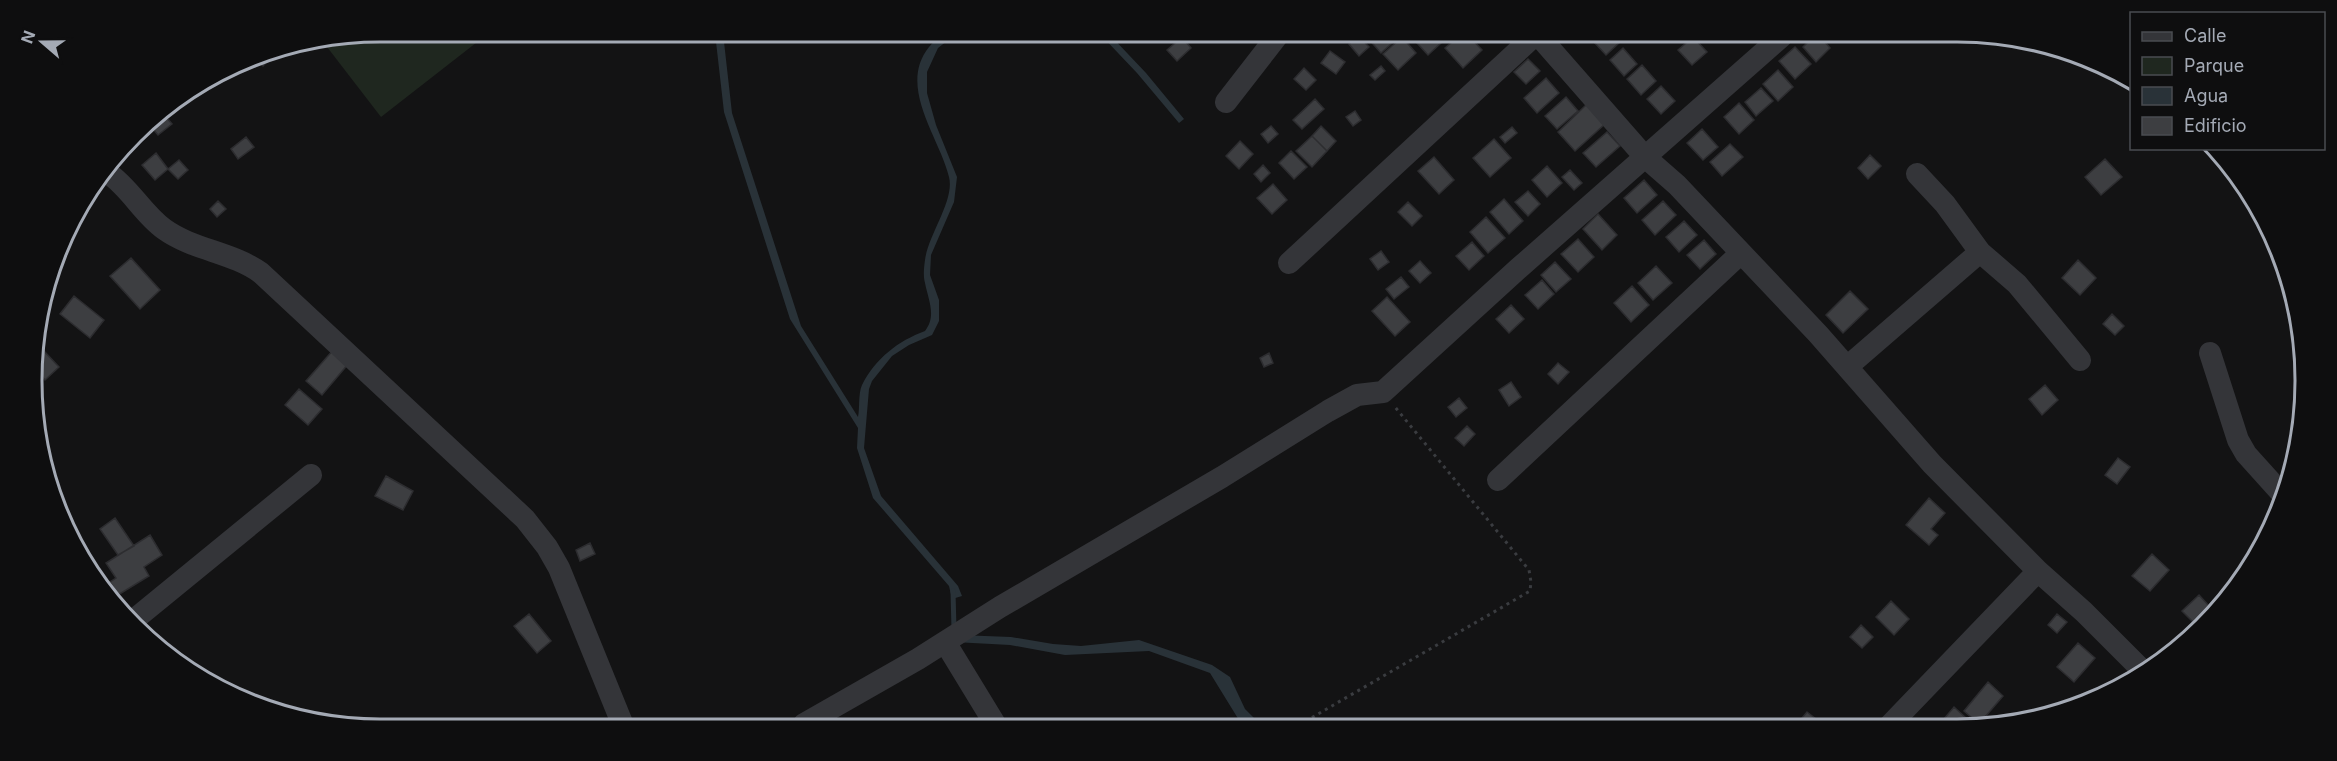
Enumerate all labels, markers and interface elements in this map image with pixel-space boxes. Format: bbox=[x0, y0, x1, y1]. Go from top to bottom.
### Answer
north arrow bbox=[12, 12, 72, 72]
legend bbox=[2130, 12, 2325, 150]
text: Calle bbox=[2184, 25, 2226, 46]
text: N bbox=[16, 28, 39, 46]
text: Parque bbox=[2184, 55, 2244, 76]
text: Agua bbox=[2184, 85, 2228, 106]
text: Edificio bbox=[2184, 115, 2247, 136]

